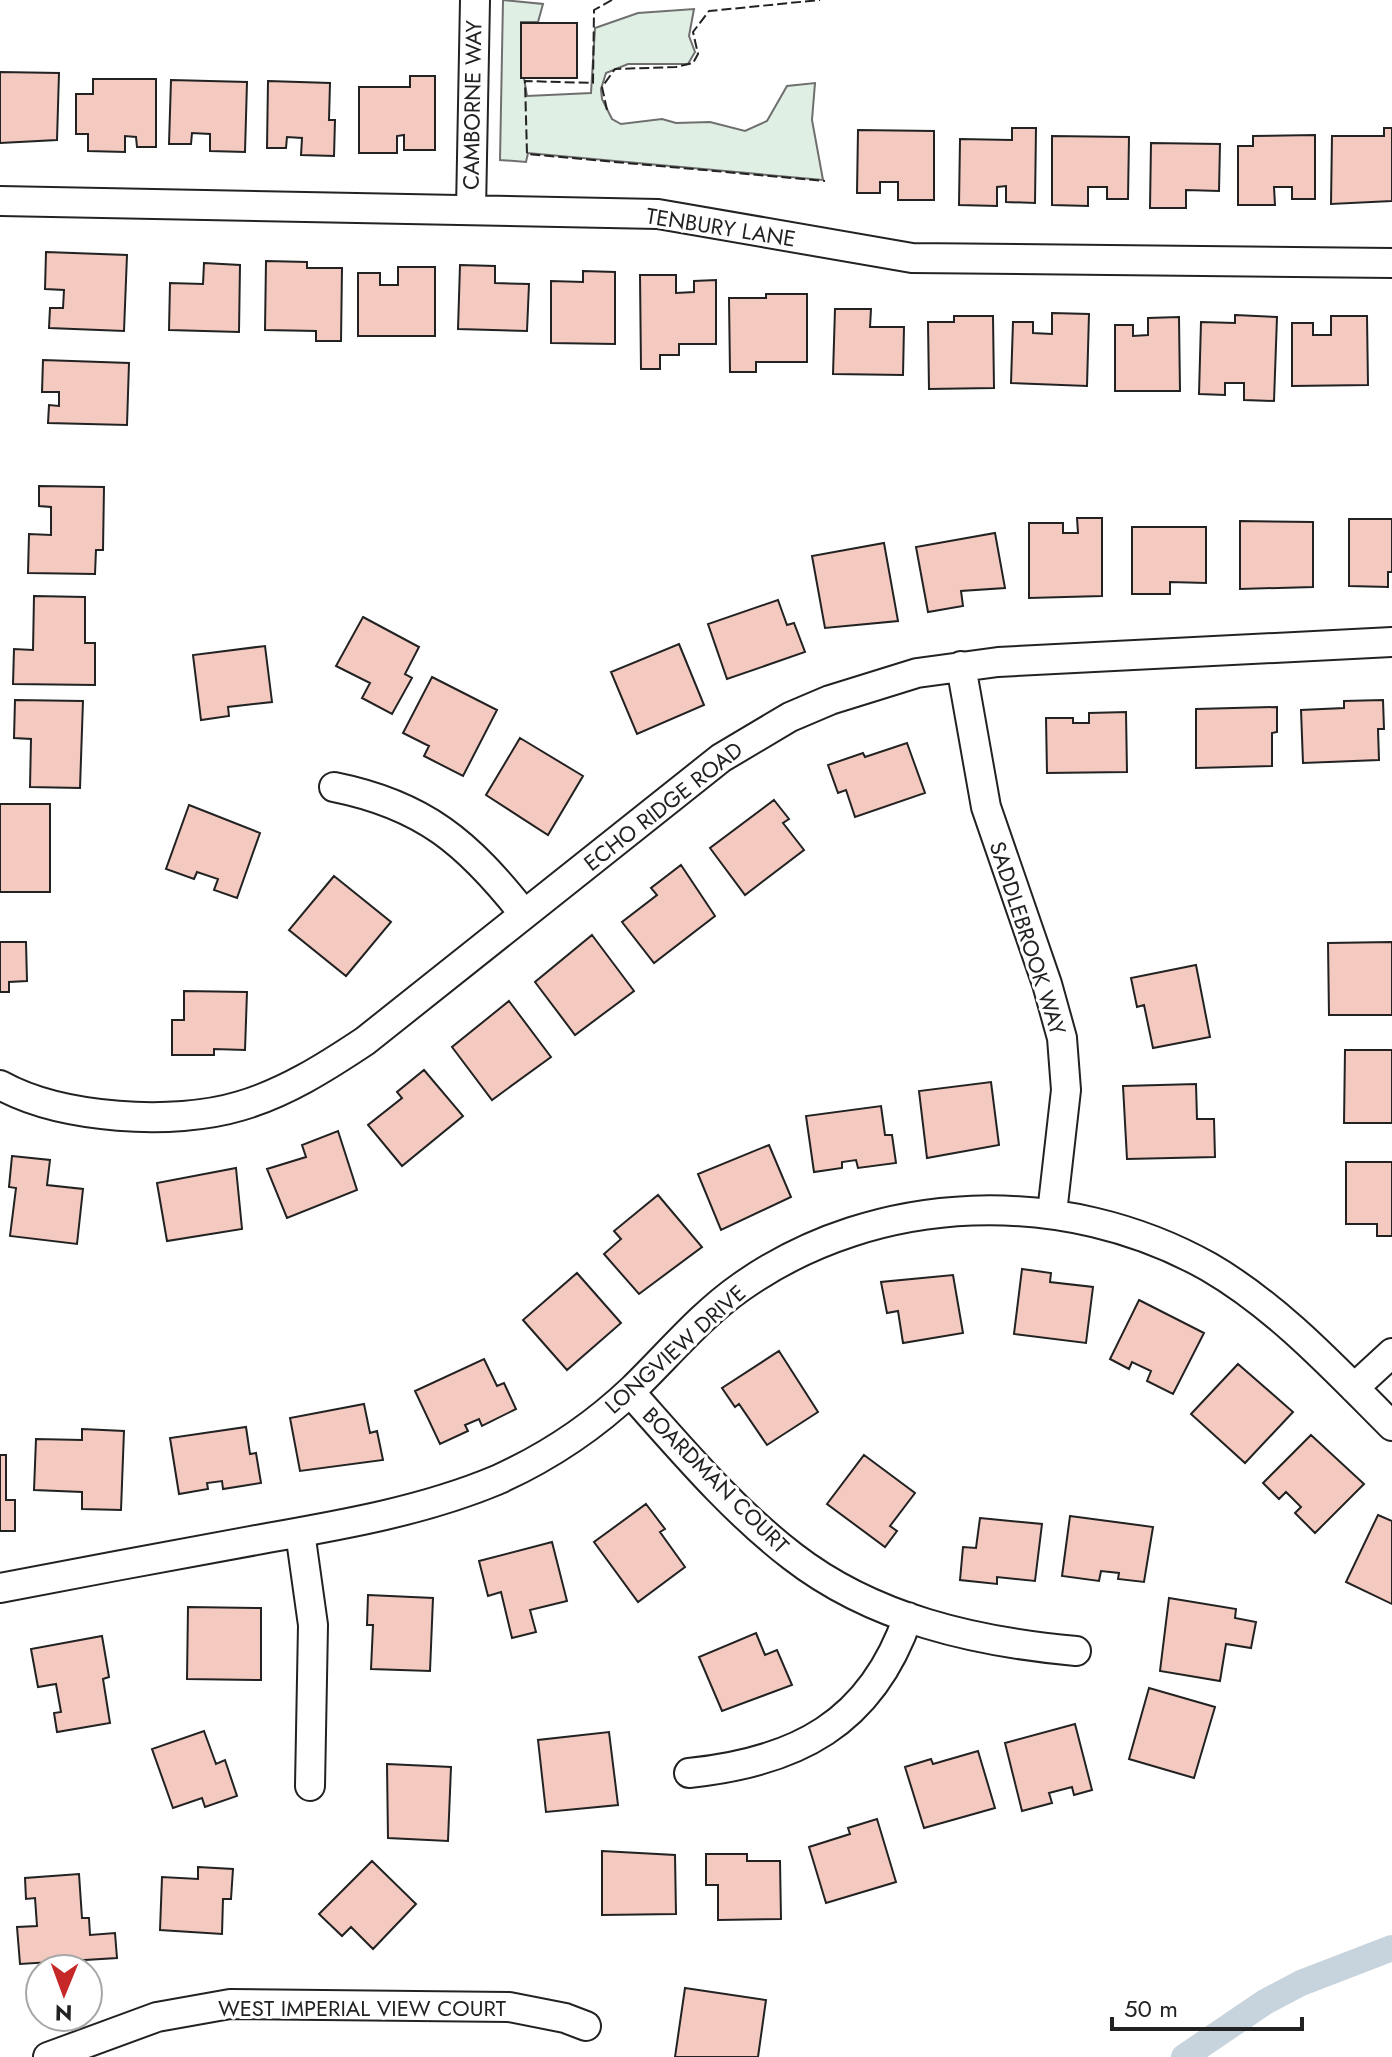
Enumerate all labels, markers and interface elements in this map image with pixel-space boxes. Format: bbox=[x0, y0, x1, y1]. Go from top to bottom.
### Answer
street label: CAMBORNE WAY bbox=[455, 19, 489, 190]
street label: TENBURY LANE bbox=[644, 199, 798, 255]
street label: ECHO RIDGE ROAD bbox=[577, 734, 749, 878]
street label: SADDLEBROOK WAY bbox=[982, 837, 1075, 1040]
street label: LONGVIEW DRIVE bbox=[598, 1277, 752, 1421]
street label: BOARDMAN COURT bbox=[636, 1400, 797, 1561]
north arrow bbox=[24, 1953, 104, 2033]
scale bar bbox=[1112, 1981, 1302, 2031]
text: 50 m bbox=[1124, 1991, 1178, 2026]
street label: WEST IMPERIAL VIEW COURT bbox=[218, 1992, 507, 2024]
text: N bbox=[55, 1997, 73, 2029]

